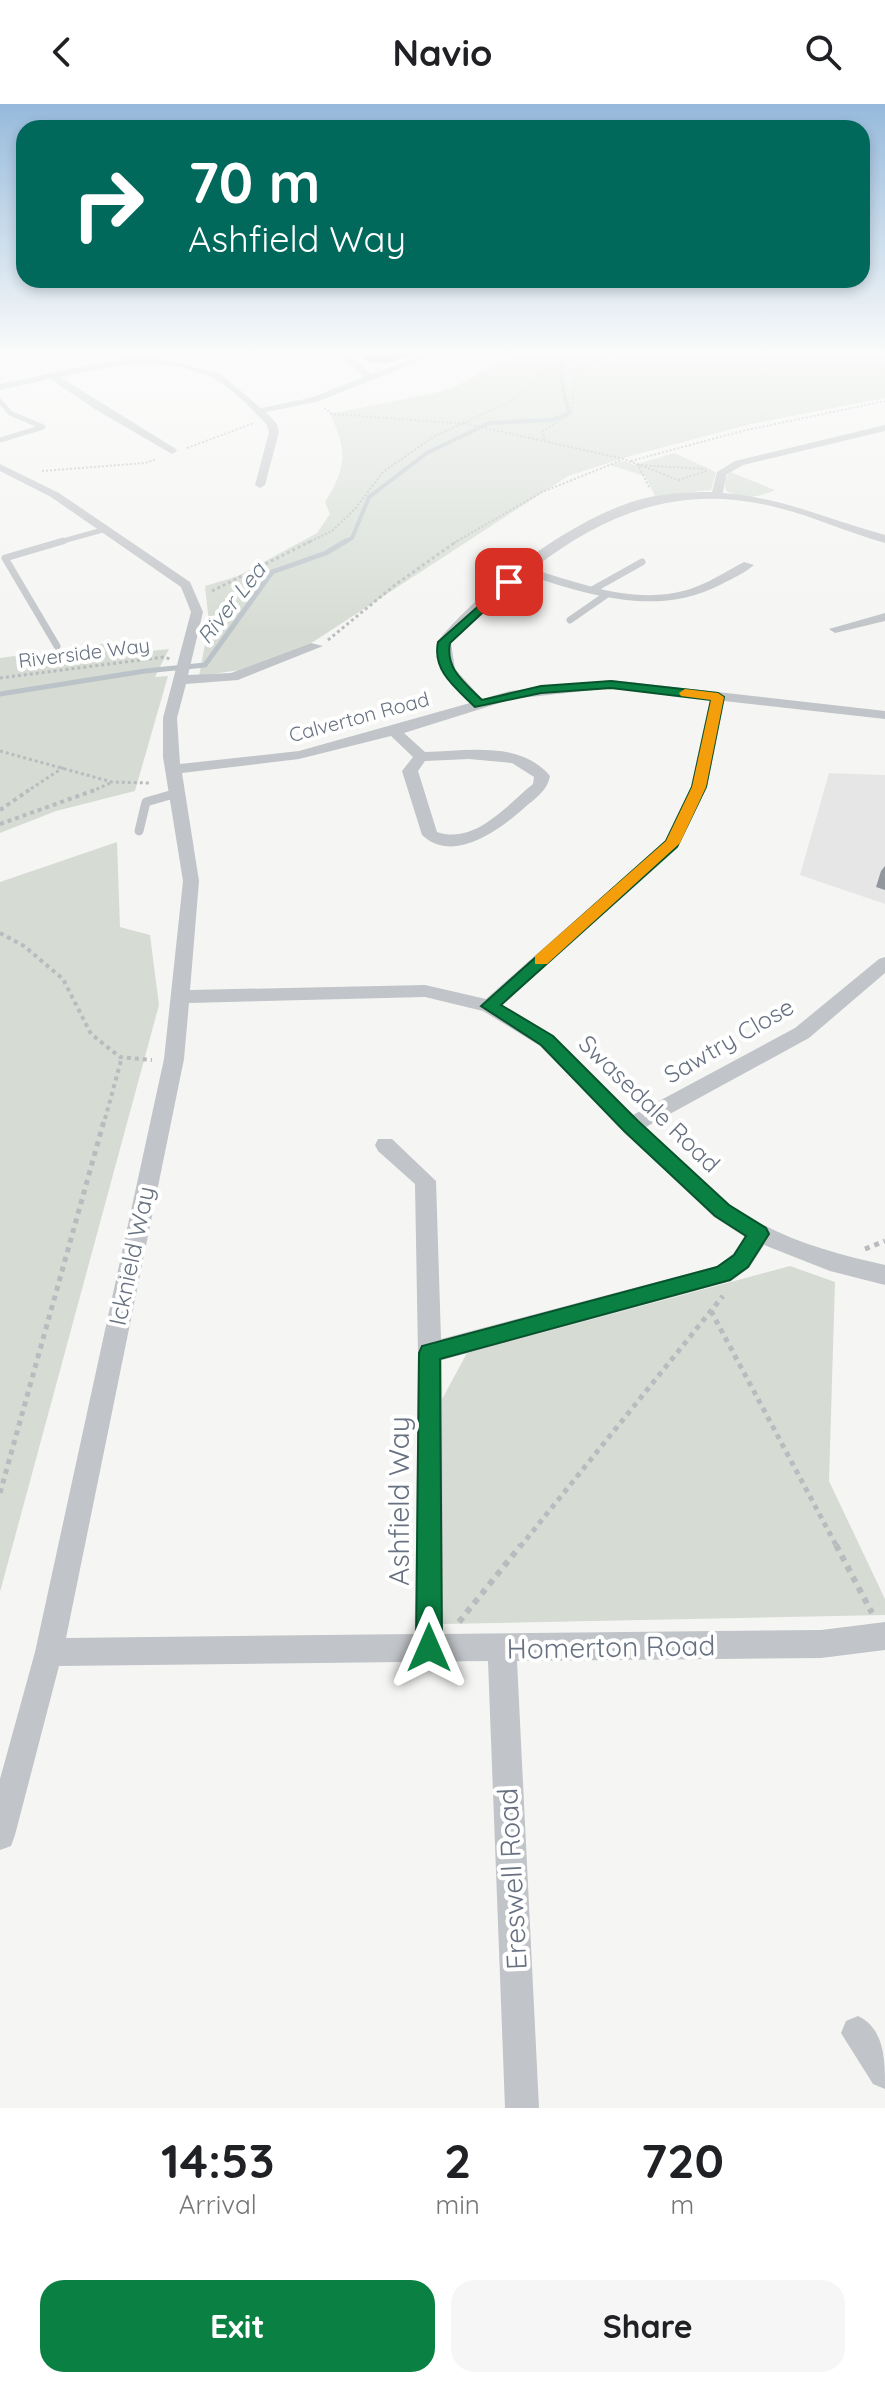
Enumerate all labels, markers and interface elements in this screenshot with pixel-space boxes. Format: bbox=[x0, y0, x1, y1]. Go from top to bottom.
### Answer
icon: back bbox=[40, 30, 84, 74]
text: Navio bbox=[393, 30, 492, 75]
icon: search bbox=[801, 30, 845, 74]
text: 70 m bbox=[188, 147, 320, 217]
icon: right bbox=[56, 152, 160, 256]
text: Ashfield Way bbox=[188, 216, 406, 261]
pin bbox=[475, 548, 543, 616]
water label: River Lea bbox=[191, 555, 272, 649]
icon: arrive bbox=[487, 560, 531, 604]
street label: Riverside Way bbox=[17, 632, 151, 673]
street label: Calverton Road bbox=[286, 686, 432, 747]
street label: Sawtry Close bbox=[658, 991, 799, 1089]
street label: Swasedale Road bbox=[573, 1028, 727, 1178]
street label: Icknield Way bbox=[102, 1184, 160, 1328]
street label: Ashfield Way bbox=[381, 1416, 416, 1586]
position arrow bbox=[387, 1606, 471, 1690]
street label: Homerton Road bbox=[506, 1627, 716, 1666]
street label: Ereswell Road bbox=[489, 1787, 534, 1971]
text: 14:53 bbox=[161, 2130, 274, 2190]
text: 2 bbox=[444, 2130, 471, 2190]
text: 720 bbox=[641, 2130, 724, 2190]
text: Arrival bbox=[179, 2188, 257, 2221]
text: min bbox=[435, 2188, 480, 2221]
text: m bbox=[671, 2188, 694, 2221]
button: Exit bbox=[40, 2280, 435, 2372]
button: Share bbox=[451, 2280, 845, 2372]

